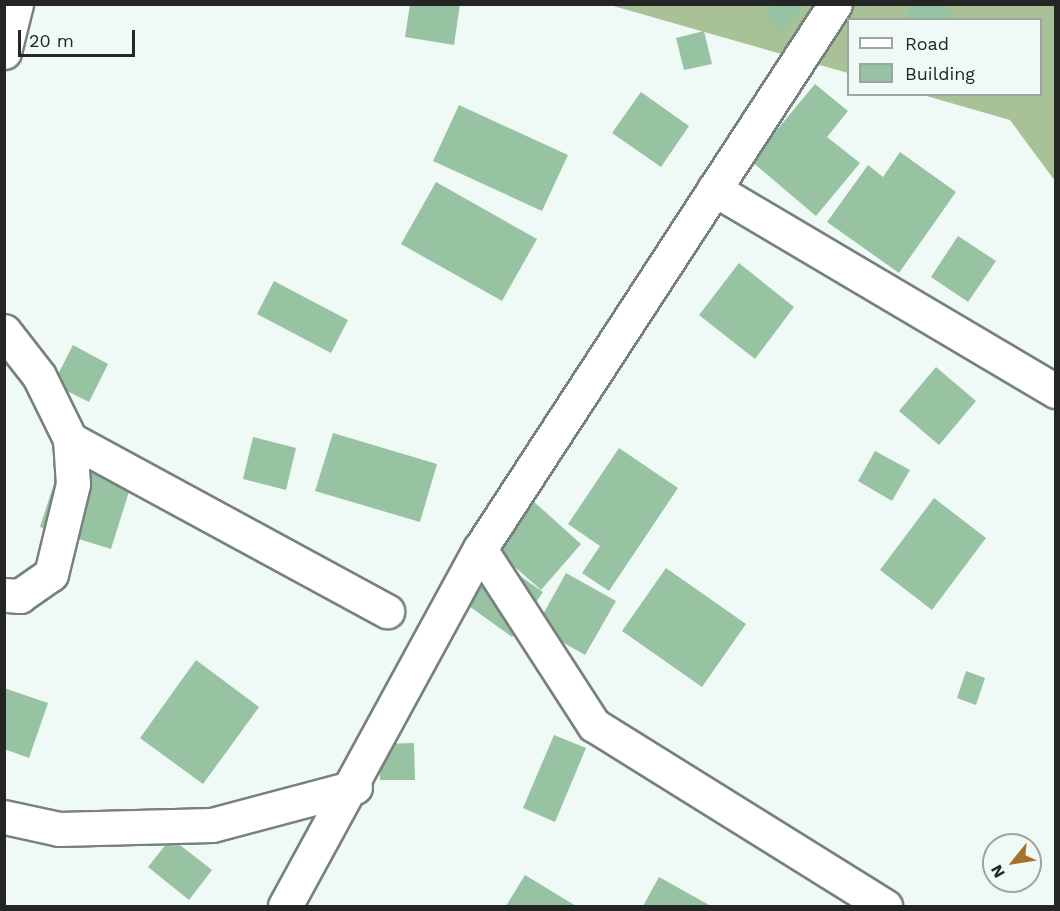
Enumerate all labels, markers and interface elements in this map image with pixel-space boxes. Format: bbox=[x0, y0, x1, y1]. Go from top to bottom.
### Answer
scale bar bbox=[21, 18, 138, 56]
legend bbox=[847, 18, 1042, 96]
text: 20 m bbox=[29, 30, 74, 51]
text: Road bbox=[905, 33, 949, 54]
text: Building bbox=[905, 63, 975, 84]
north arrow bbox=[982, 833, 1042, 893]
text: N bbox=[987, 861, 1009, 881]

